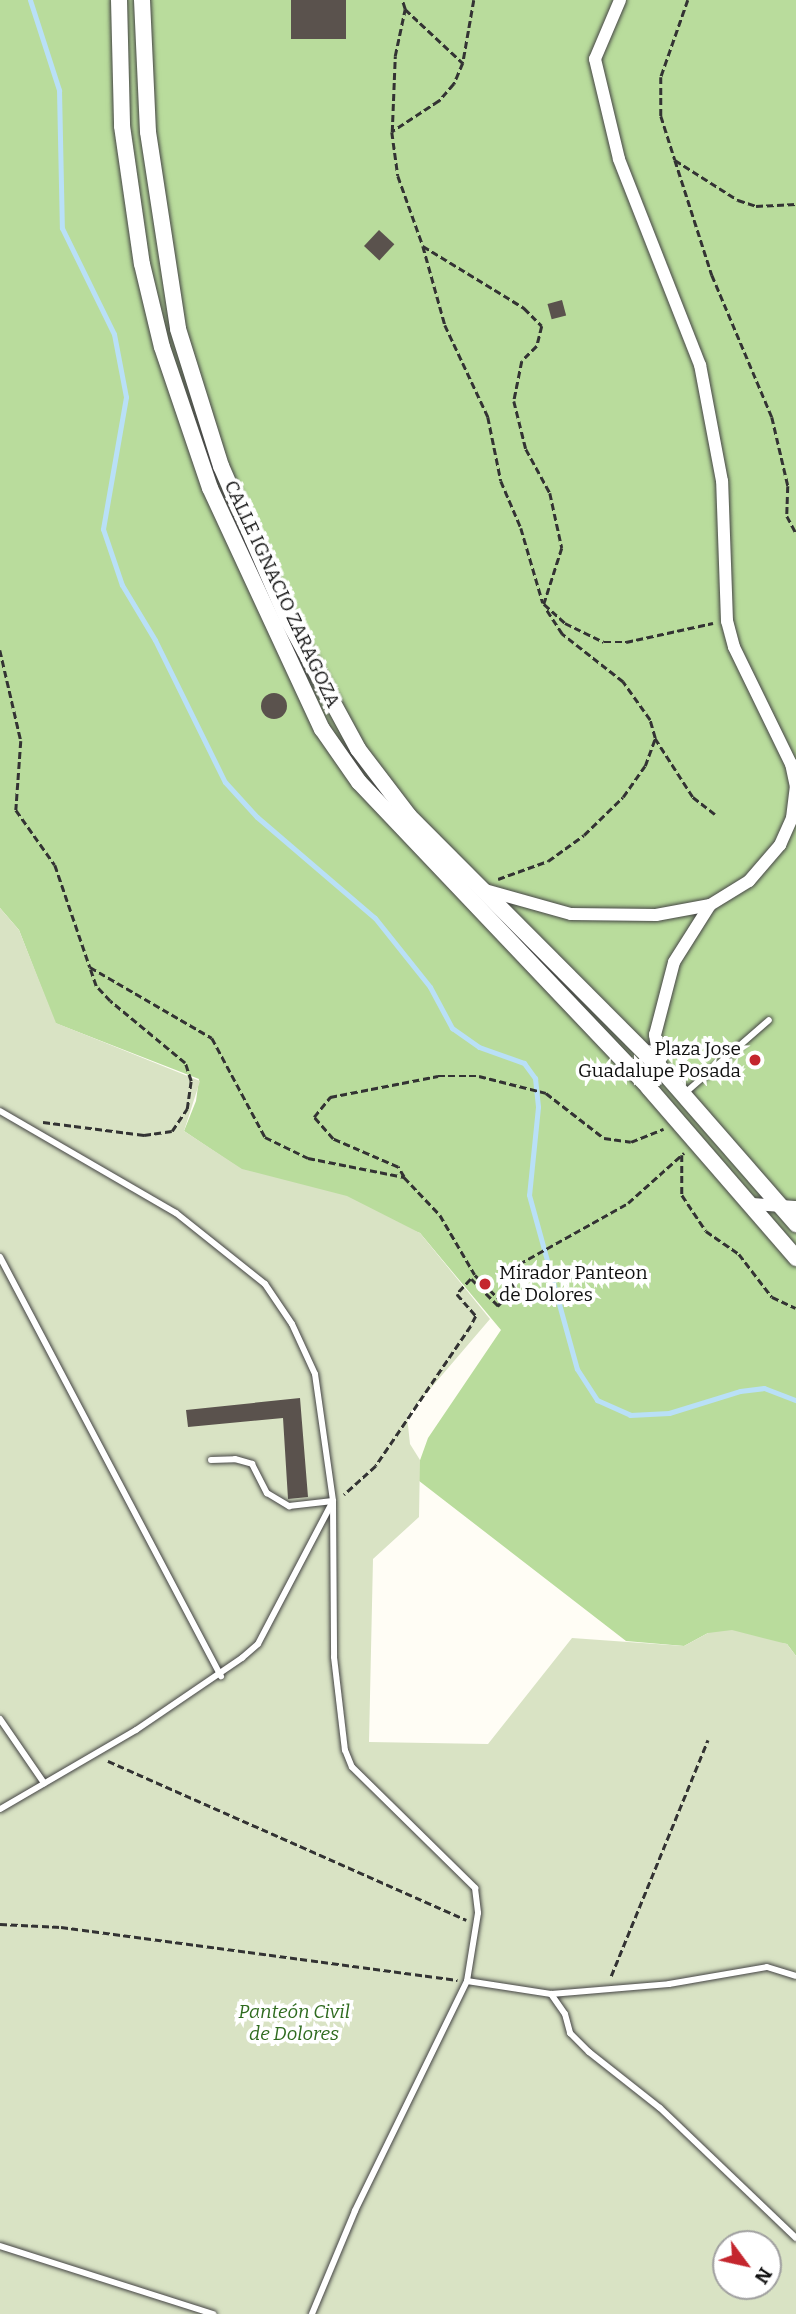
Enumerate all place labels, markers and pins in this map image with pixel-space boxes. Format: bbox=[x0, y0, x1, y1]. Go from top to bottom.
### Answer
place label: Plaza Jose Guadalupe Posada bbox=[578, 1038, 741, 1082]
marker: Plaza Jose Guadalupe Posada bbox=[747, 1052, 763, 1068]
place label: Mirador Panteon de Dolores bbox=[499, 1262, 647, 1306]
marker: Mirador Panteon de Dolores bbox=[477, 1276, 493, 1292]

